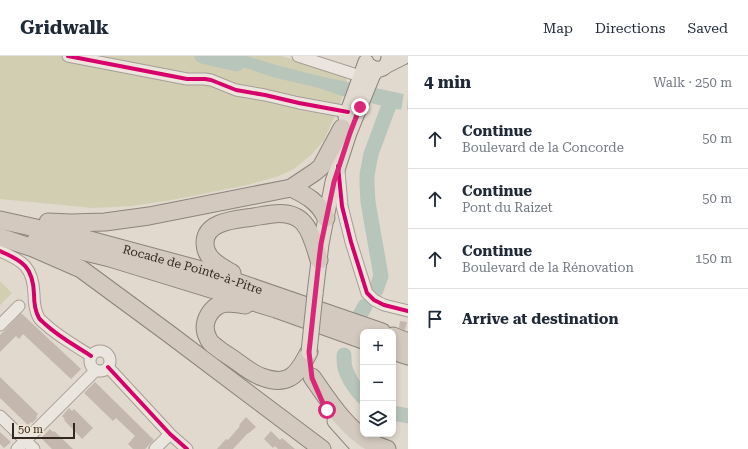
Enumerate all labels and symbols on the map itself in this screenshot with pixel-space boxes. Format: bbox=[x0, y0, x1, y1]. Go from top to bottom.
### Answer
route end bbox=[351, 98, 369, 116]
street label: Rocade de Pointe-à-Pitre bbox=[121, 242, 265, 297]
route start bbox=[318, 401, 336, 419]
scale bar bbox=[12, 421, 75, 440]

